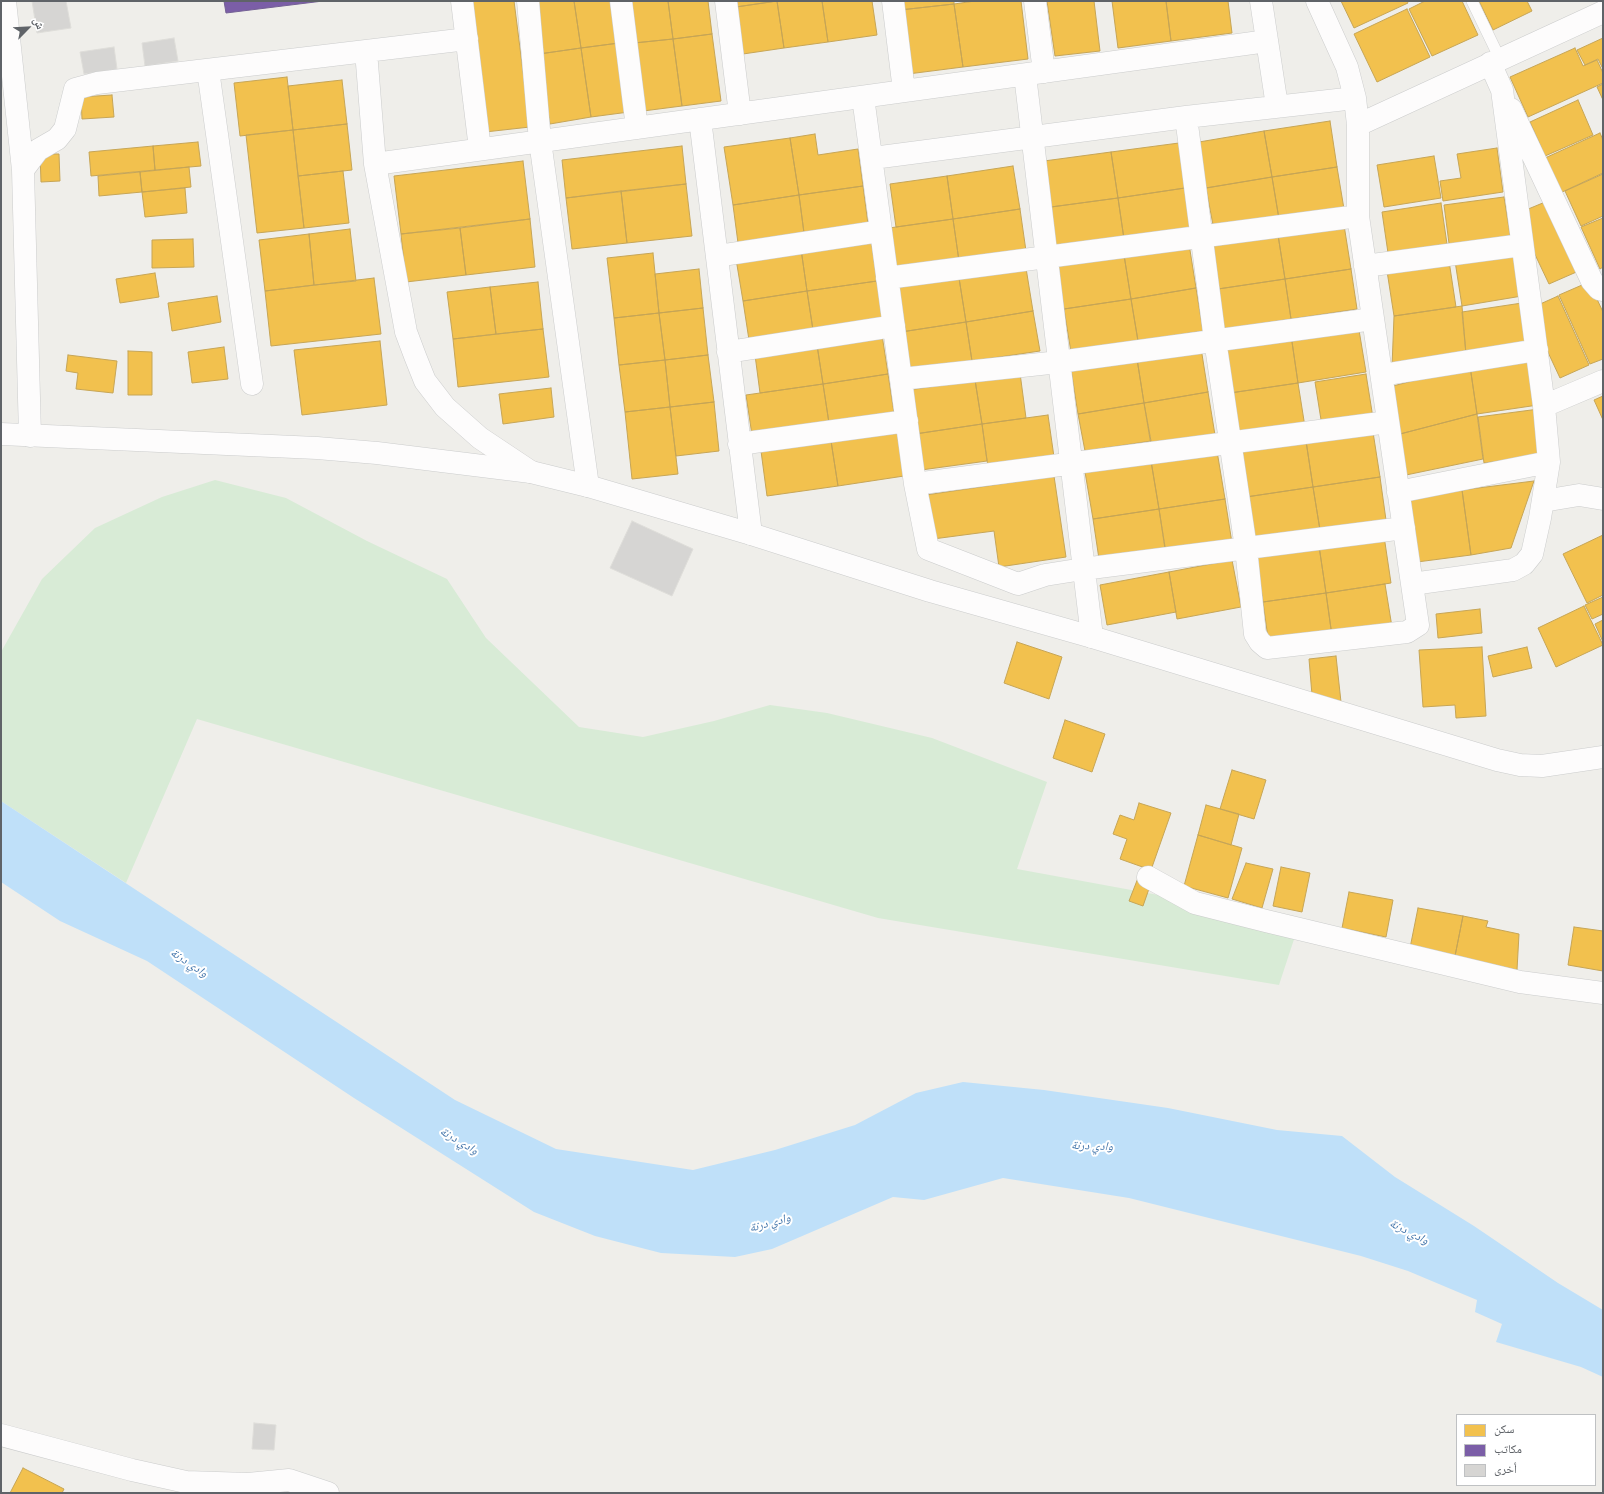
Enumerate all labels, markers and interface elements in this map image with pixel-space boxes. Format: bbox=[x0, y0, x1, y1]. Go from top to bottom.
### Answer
north arrow bbox=[8, 8, 48, 48]
text: ش bbox=[30, 15, 48, 31]
water label: وادي درنة bbox=[168, 945, 210, 981]
water label: وادي درنة bbox=[437, 1124, 481, 1158]
water label: وادي درنة bbox=[1071, 1138, 1113, 1154]
water label: وادي درنة bbox=[748, 1211, 792, 1235]
water label: وادي درنة bbox=[1387, 1216, 1431, 1248]
legend bbox=[1456, 1414, 1596, 1486]
text: سكن bbox=[1494, 1421, 1514, 1436]
text: مكاتب bbox=[1494, 1441, 1522, 1456]
text: أخرى bbox=[1494, 1461, 1517, 1476]

